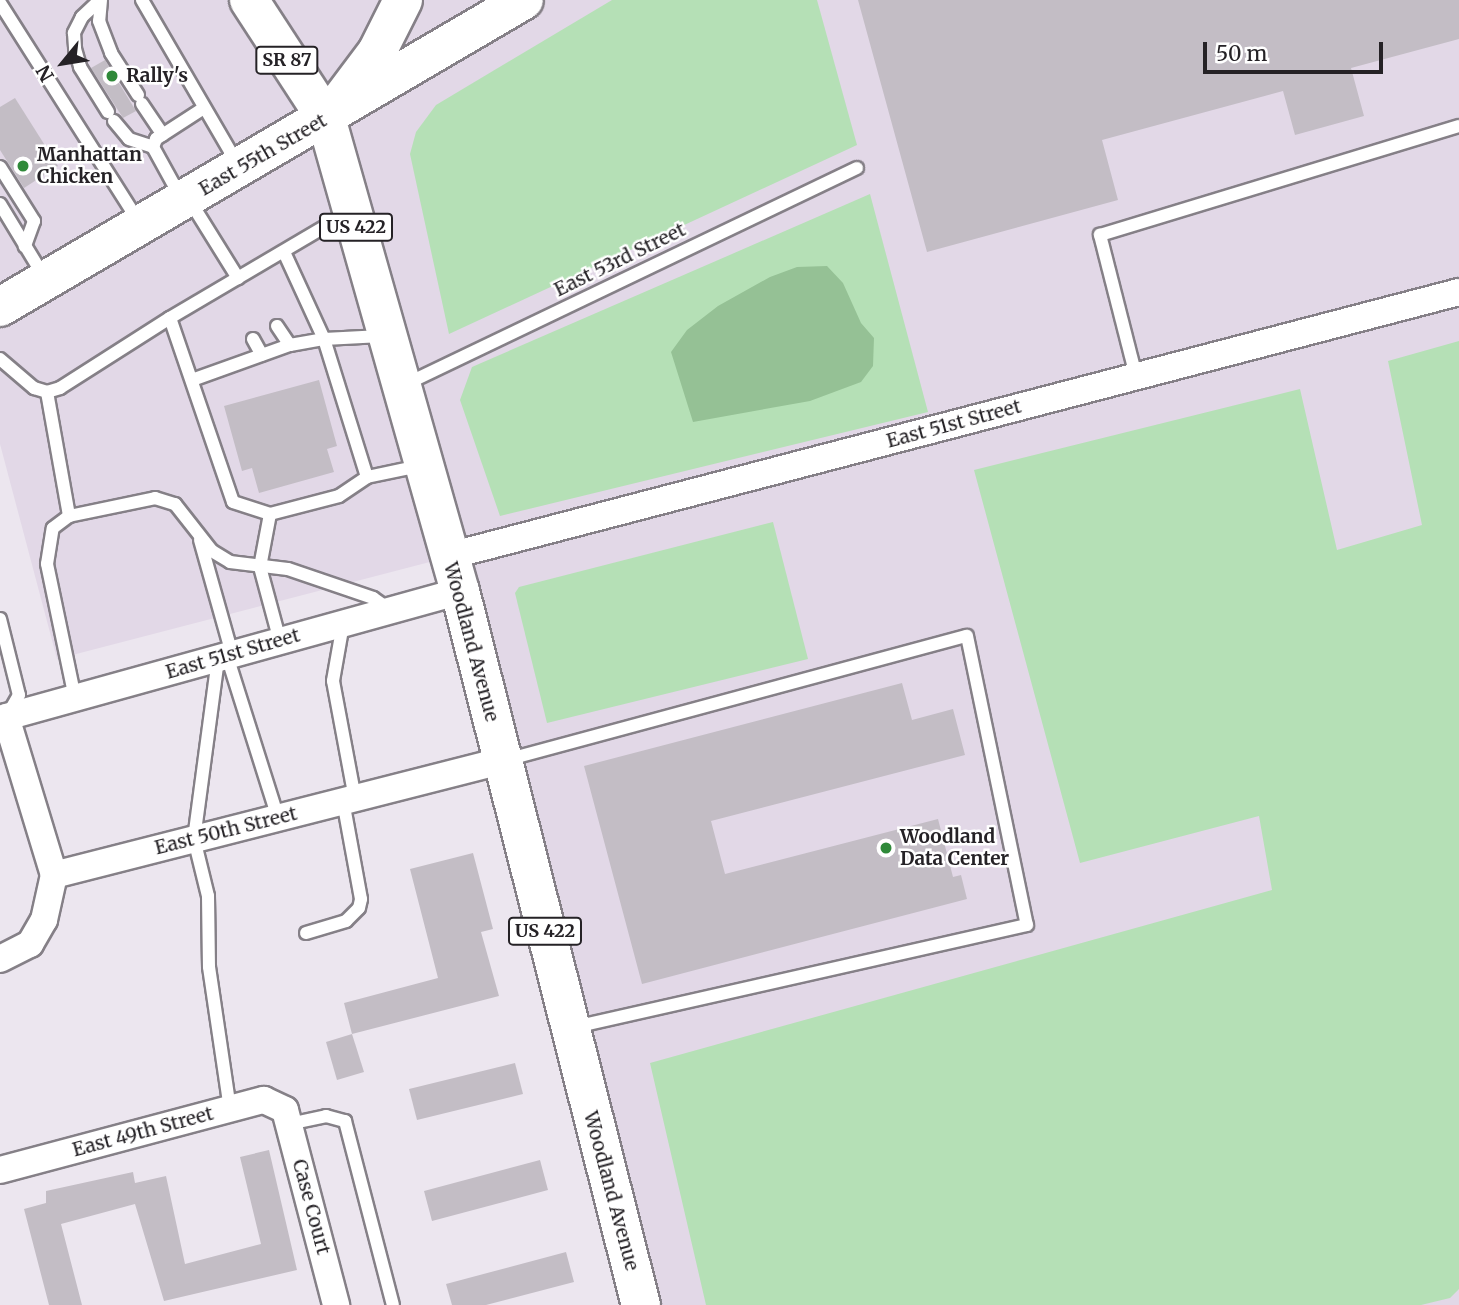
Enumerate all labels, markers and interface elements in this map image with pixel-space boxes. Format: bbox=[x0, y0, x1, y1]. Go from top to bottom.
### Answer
north arrow bbox=[28, 28, 98, 98]
scale bar bbox=[1207, 28, 1387, 72]
text: 50 m bbox=[1216, 40, 1267, 67]
road number: SR 87 bbox=[254, 46, 320, 74]
text: N bbox=[31, 61, 59, 86]
place label: Rally's bbox=[126, 65, 188, 87]
marker: Rally's bbox=[104, 68, 120, 84]
street label: East 55th Street bbox=[195, 109, 331, 201]
place label: Manhattan Chicken bbox=[37, 144, 142, 188]
marker: Manhattan Chicken bbox=[15, 158, 31, 174]
road number: US 422 bbox=[318, 212, 394, 242]
street label: East 53rd Street bbox=[551, 218, 689, 302]
street label: East 51st Street bbox=[884, 395, 1024, 453]
street label: Woodland Avenue bbox=[439, 560, 503, 724]
street label: East 51st Street bbox=[163, 624, 303, 684]
street label: East 50th Street bbox=[152, 802, 300, 860]
place label: Woodland Data Center bbox=[900, 826, 1009, 870]
marker: Woodland Data Center bbox=[878, 840, 894, 856]
road number: US 422 bbox=[506, 916, 584, 946]
street label: East 49th Street bbox=[70, 1102, 216, 1162]
street label: Woodland Avenue bbox=[579, 1109, 643, 1273]
street label: Case Court bbox=[287, 1157, 335, 1257]

